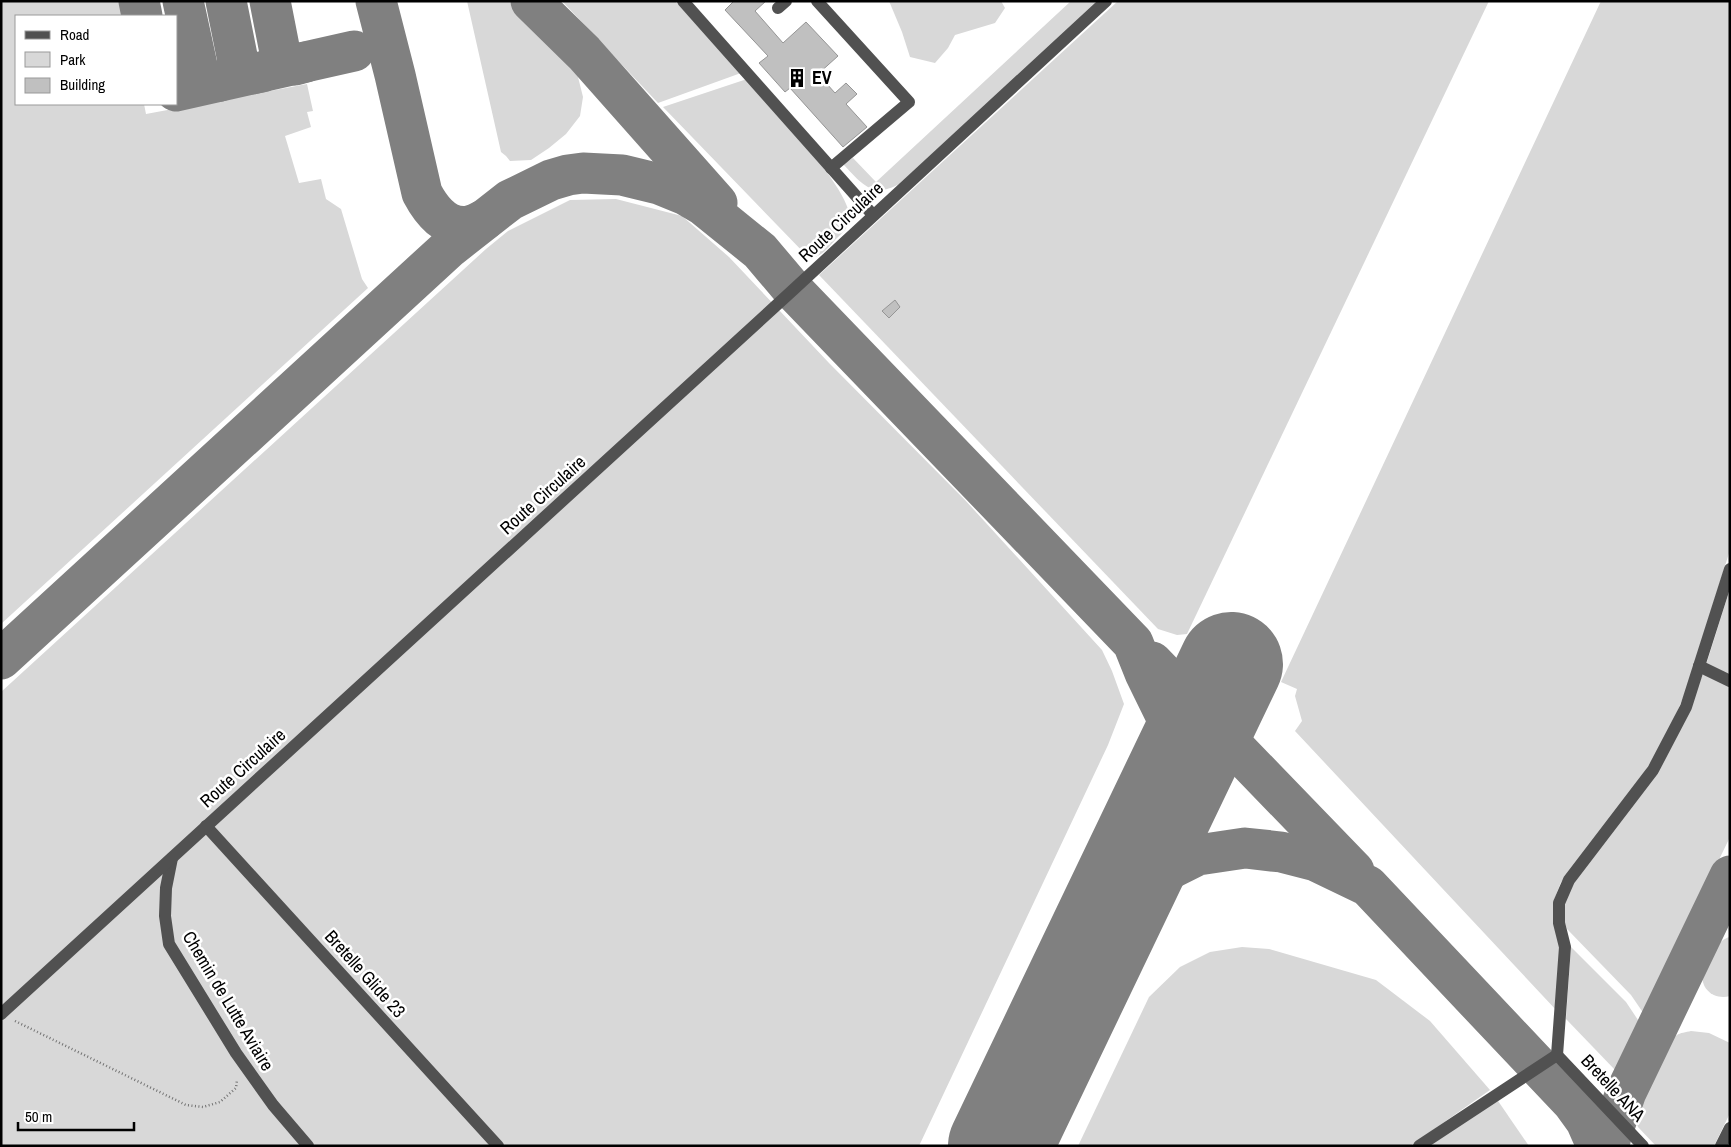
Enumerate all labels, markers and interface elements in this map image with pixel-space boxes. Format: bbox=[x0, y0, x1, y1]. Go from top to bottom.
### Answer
legend bbox=[15, 15, 178, 105]
text: Road bbox=[60, 24, 89, 45]
text: Park bbox=[60, 49, 86, 70]
place label: EV bbox=[812, 65, 832, 90]
building icon: EV bbox=[786, 67, 808, 89]
text: Building bbox=[60, 74, 105, 95]
street label: Route Circulaire bbox=[793, 176, 888, 267]
street label: Route Circulaire bbox=[494, 449, 591, 540]
street label: Route Circulaire bbox=[194, 722, 291, 813]
street label: Bretelle Glide 23 bbox=[319, 924, 411, 1023]
street label: Chemin de Lutte Aviaire bbox=[177, 926, 280, 1075]
street label: Bretelle ANA bbox=[1576, 1049, 1651, 1127]
scale bar bbox=[18, 1100, 134, 1132]
text: 50 m bbox=[25, 1106, 52, 1127]

